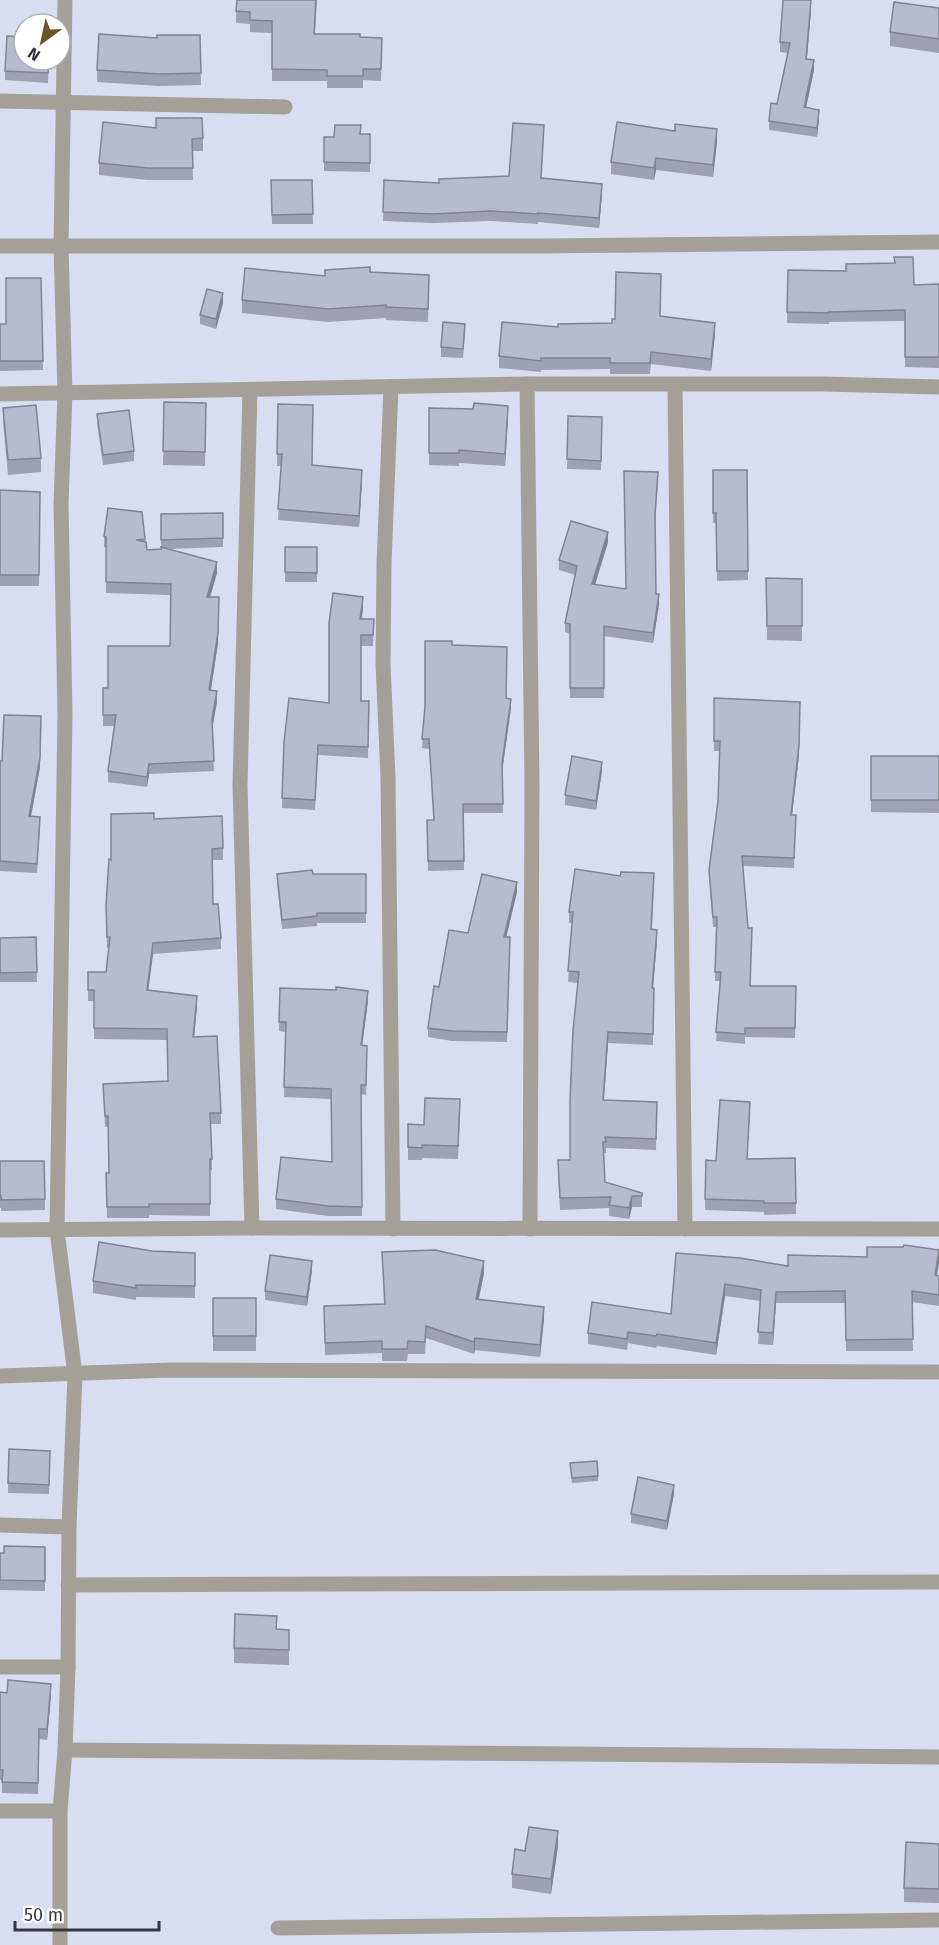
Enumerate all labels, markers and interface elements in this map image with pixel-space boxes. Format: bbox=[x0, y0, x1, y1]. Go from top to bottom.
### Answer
north arrow bbox=[12, 12, 72, 72]
text: N bbox=[24, 43, 44, 65]
scale bar bbox=[15, 1894, 159, 1932]
text: 50 m bbox=[24, 1904, 63, 1926]

